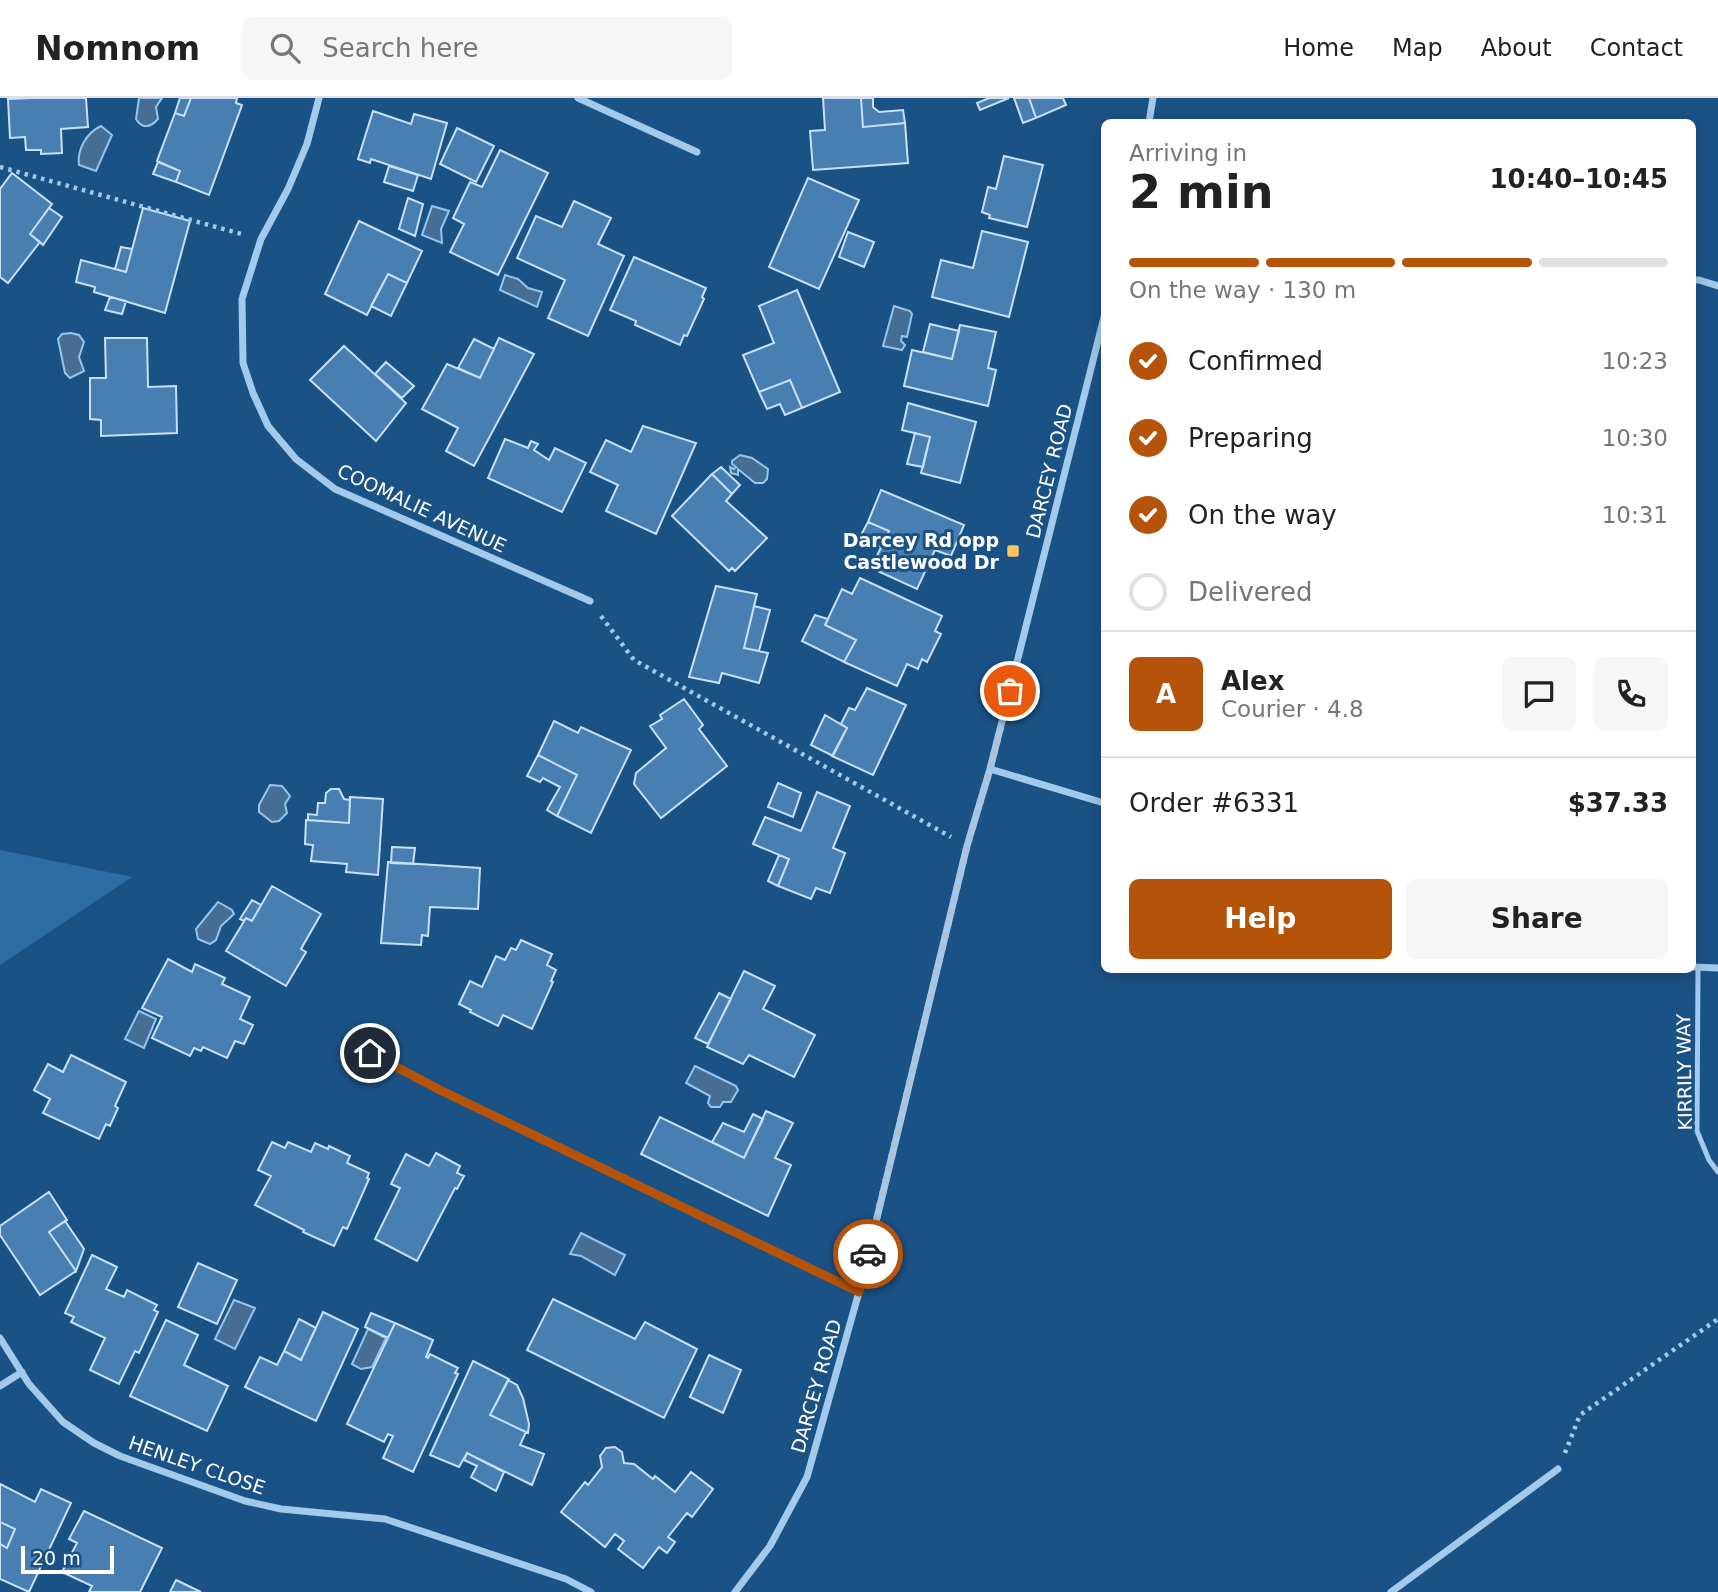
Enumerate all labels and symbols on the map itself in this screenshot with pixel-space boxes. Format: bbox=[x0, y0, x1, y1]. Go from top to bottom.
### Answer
street label: DARCEY ROAD bbox=[1022, 401, 1076, 541]
street label: COOMALIE AVENUE bbox=[334, 459, 510, 557]
place label: Darcey Rd opp Castlewood Dr bbox=[843, 529, 1000, 573]
marker: Darcey Rd opp Castlewood Dr bbox=[1005, 543, 1021, 559]
pin bbox=[980, 661, 1040, 721]
street label: KIRRILY WAY bbox=[1672, 1013, 1696, 1131]
pin bbox=[340, 1023, 400, 1083]
courier bbox=[833, 1219, 903, 1289]
street label: DARCEY ROAD bbox=[786, 1317, 846, 1455]
street label: HENLEY CLOSE bbox=[126, 1431, 268, 1499]
scale bar bbox=[21, 1543, 114, 1575]

